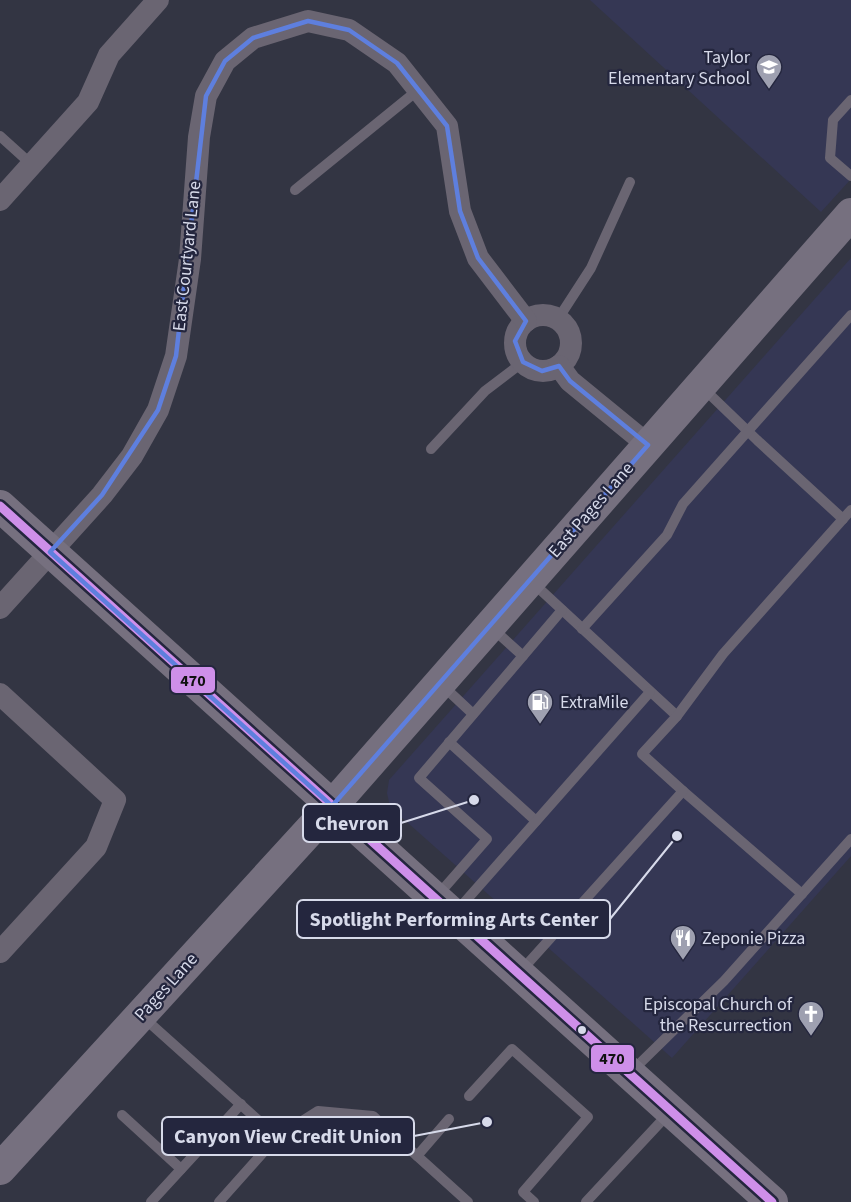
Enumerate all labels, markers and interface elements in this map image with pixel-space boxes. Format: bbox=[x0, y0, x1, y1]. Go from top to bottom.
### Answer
place label: Taylor Elementary School bbox=[608, 45, 751, 91]
school or university icon: Taylor Elementary School bbox=[754, 52, 784, 90]
street label: East Courtyard Lane bbox=[167, 180, 207, 332]
street label: East Pages Lane bbox=[542, 457, 640, 563]
line badge: 470 bbox=[170, 666, 216, 694]
text: 470 bbox=[180, 670, 206, 692]
fuel station icon: ExtraMile bbox=[525, 687, 555, 725]
place label: ExtraMile bbox=[560, 690, 629, 715]
callout: Chevron bbox=[303, 804, 401, 842]
text: Chevron bbox=[315, 810, 389, 838]
callout: Spotlight Performing Arts Center bbox=[297, 900, 610, 938]
text: Spotlight Performing Arts Center bbox=[310, 906, 598, 934]
restaurant icon: Zeponie Pizza bbox=[668, 923, 698, 961]
place label: Zeponie Pizza bbox=[702, 926, 805, 951]
street label: Pages Lane bbox=[129, 947, 203, 1027]
place label: Episcopal Church of the Rescurrection bbox=[643, 992, 793, 1038]
church icon: Episcopal Church of the Rescurrection bbox=[796, 999, 826, 1037]
unlabelled marker bbox=[576, 1024, 588, 1036]
line badge: 470 bbox=[590, 1044, 635, 1073]
text: 470 bbox=[599, 1048, 625, 1070]
callout: Canyon View Credit Union bbox=[162, 1117, 414, 1155]
text: Canyon View Credit Union bbox=[174, 1123, 402, 1151]

